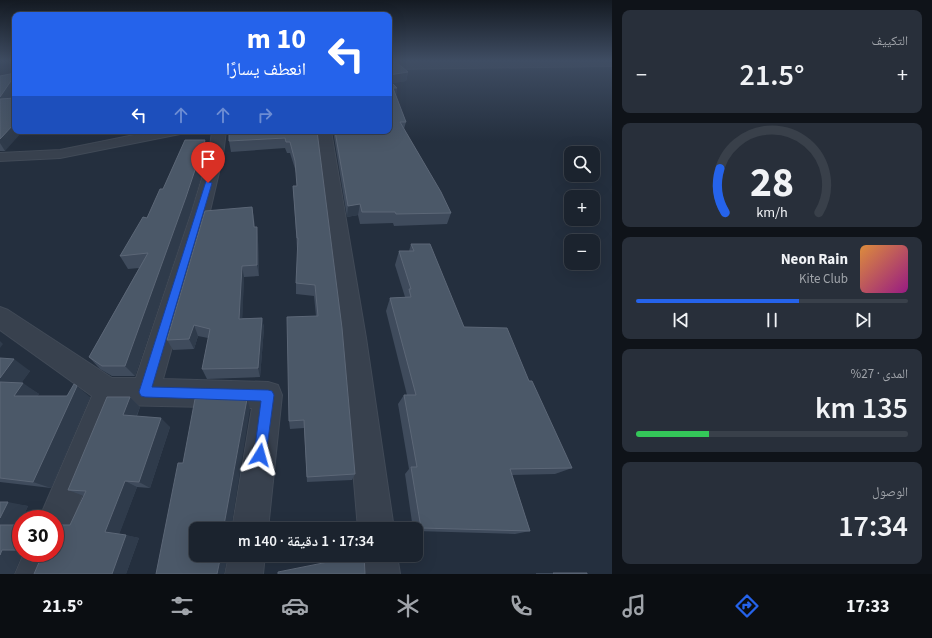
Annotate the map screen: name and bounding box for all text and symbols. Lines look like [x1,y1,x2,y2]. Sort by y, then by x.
text: 10 m [247,19,306,59]
icon: left [320,28,372,80]
text: التكييف [872,32,908,50]
text: 21.5° [740,54,804,97]
text: انعطف يسارًا [226,57,306,82]
text: − [636,59,647,91]
text: + [897,59,908,91]
icon: left [128,104,150,126]
icon: ahead [170,104,192,126]
icon: ahead [212,104,234,126]
icon: right [254,104,276,126]
pin [191,142,225,183]
map controls [564,146,600,270]
button: search [564,146,600,182]
icon: arrive [197,148,219,170]
text: 28 [750,152,794,212]
button: + [564,190,600,226]
text: km/h [756,201,788,222]
button: − [564,234,600,270]
text: Neon Rain [781,249,848,270]
text: Kite Club [799,270,848,288]
icon: previous [670,309,692,331]
icon: pause [761,309,783,331]
icon: next [852,309,874,331]
text: المدى · 27% [850,365,908,383]
text: 135 km [815,387,908,430]
position arrow [239,434,281,476]
text: الوصول [872,483,908,501]
text: 17:34 [838,505,908,548]
speed limit sign: 30 [12,510,64,562]
text: 17:34 · 1 دقيقة · 140 m [238,531,374,552]
icon: filters [168,592,196,620]
icon: car [281,592,309,620]
icon: climate [394,592,422,620]
icon: phone [507,592,535,620]
icon: music [620,592,648,620]
icon: directions [733,592,761,620]
text: 21.5° [43,594,83,619]
text: 17:33 [846,594,890,619]

